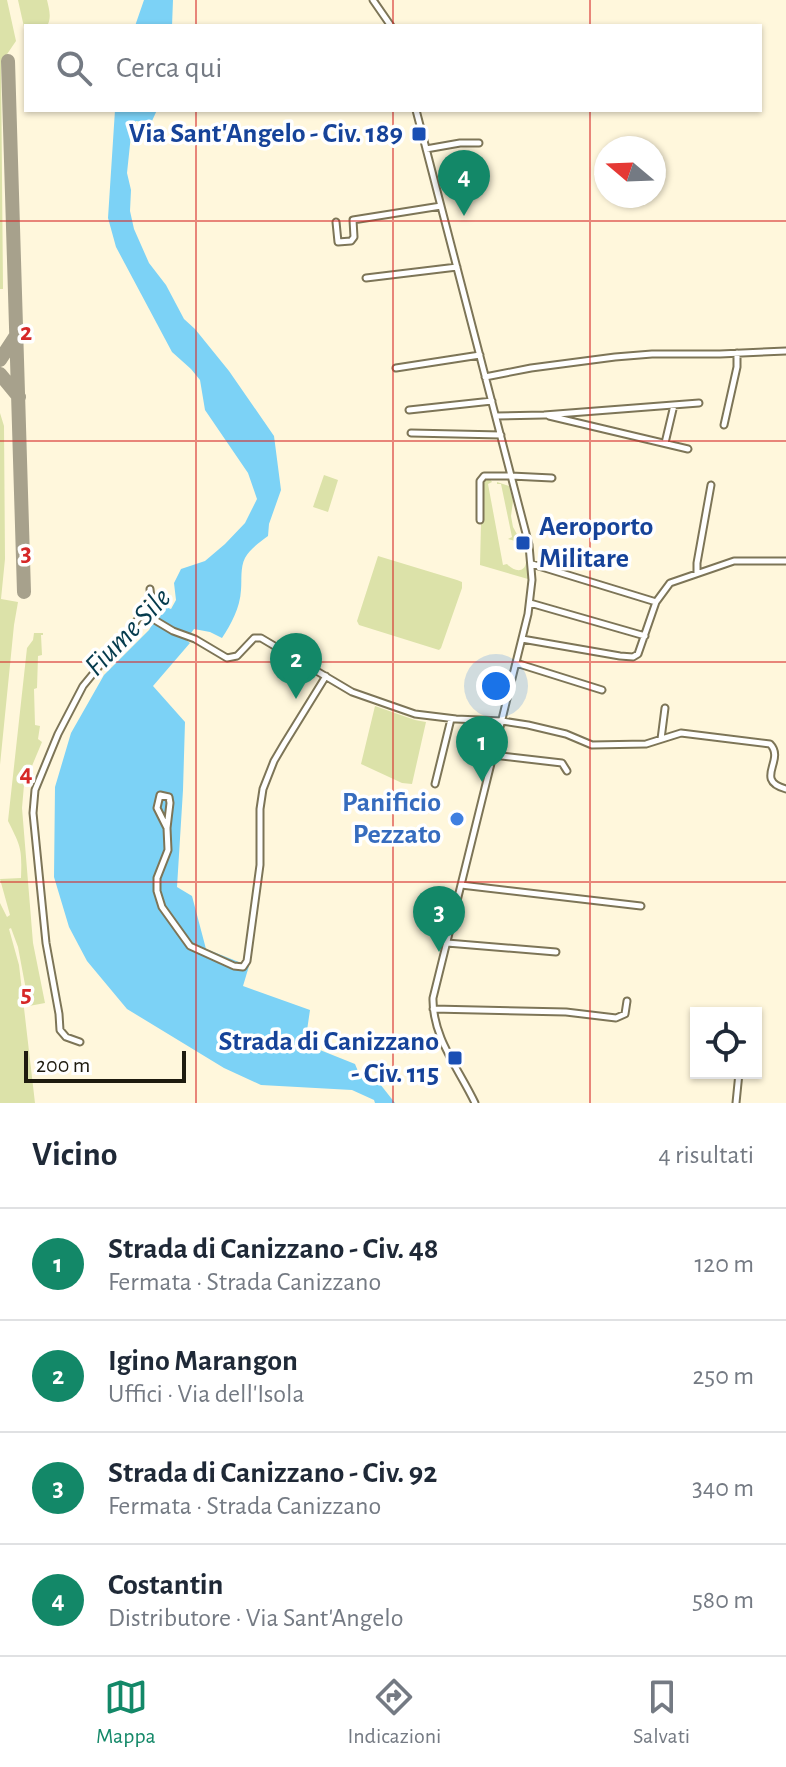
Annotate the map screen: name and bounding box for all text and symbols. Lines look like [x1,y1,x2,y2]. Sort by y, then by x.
search box [24,24,762,112]
icon: search [52,46,96,90]
text: Cerca qui [116,53,222,83]
place label: Via Sant'Angelo - Civ. 189 [129,120,403,148]
marker: Via Sant'Angelo - Civ. 189 [410,125,428,143]
north arrow [594,136,666,208]
pin: 4 [438,150,490,216]
text: 2 [20,319,32,345]
place label: Aeroporto Militare [539,513,653,573]
marker: Aeroporto Militare [514,534,532,552]
text: 3 [20,540,32,566]
water label: Fiume Sile [79,582,177,682]
pin: 2 [270,633,322,699]
your location [476,666,516,706]
pin: 1 [456,716,508,782]
text: 4 [19,760,33,786]
place label: Panificio Pezzato [342,789,441,849]
marker: Panificio Pezzato [448,810,466,828]
pin: 3 [413,886,465,952]
text: 5 [20,981,32,1007]
map controls [690,1007,762,1079]
button: locate [690,1007,762,1079]
place label: Strada di Canizzano - Civ. 115 [218,1028,439,1088]
scale bar [24,1047,186,1083]
marker: Strada di Canizzano - Civ. 115 [446,1049,464,1067]
text: 200 m [36,1054,90,1076]
text: Vicino [32,1138,118,1172]
text: 4 risultati [658,1142,754,1168]
text: Strada di Canizzano - Civ. 48 [108,1234,439,1264]
text: 1 [53,1251,63,1277]
text: 120 m [694,1251,754,1277]
text: Fermata · Strada Canizzano [108,1269,381,1295]
text: Igino Marangon [108,1346,298,1376]
text: 2 [52,1363,64,1389]
text: 250 m [692,1363,754,1389]
text: Uffici · Via dell'Isola [108,1381,305,1407]
text: Strada di Canizzano - Civ. 92 [108,1458,437,1488]
text: 3 [52,1475,64,1501]
text: 340 m [692,1475,754,1501]
text: Fermata · Strada Canizzano [108,1493,381,1519]
text: Costantin [108,1570,223,1600]
text: 4 [51,1587,65,1613]
text: 580 m [692,1587,754,1613]
text: Distributore · Via Sant'Angelo [108,1605,403,1631]
tab: Mappa [96,1675,156,1749]
tab: Indicazioni [348,1675,441,1749]
tab: Salvati [633,1675,690,1749]

